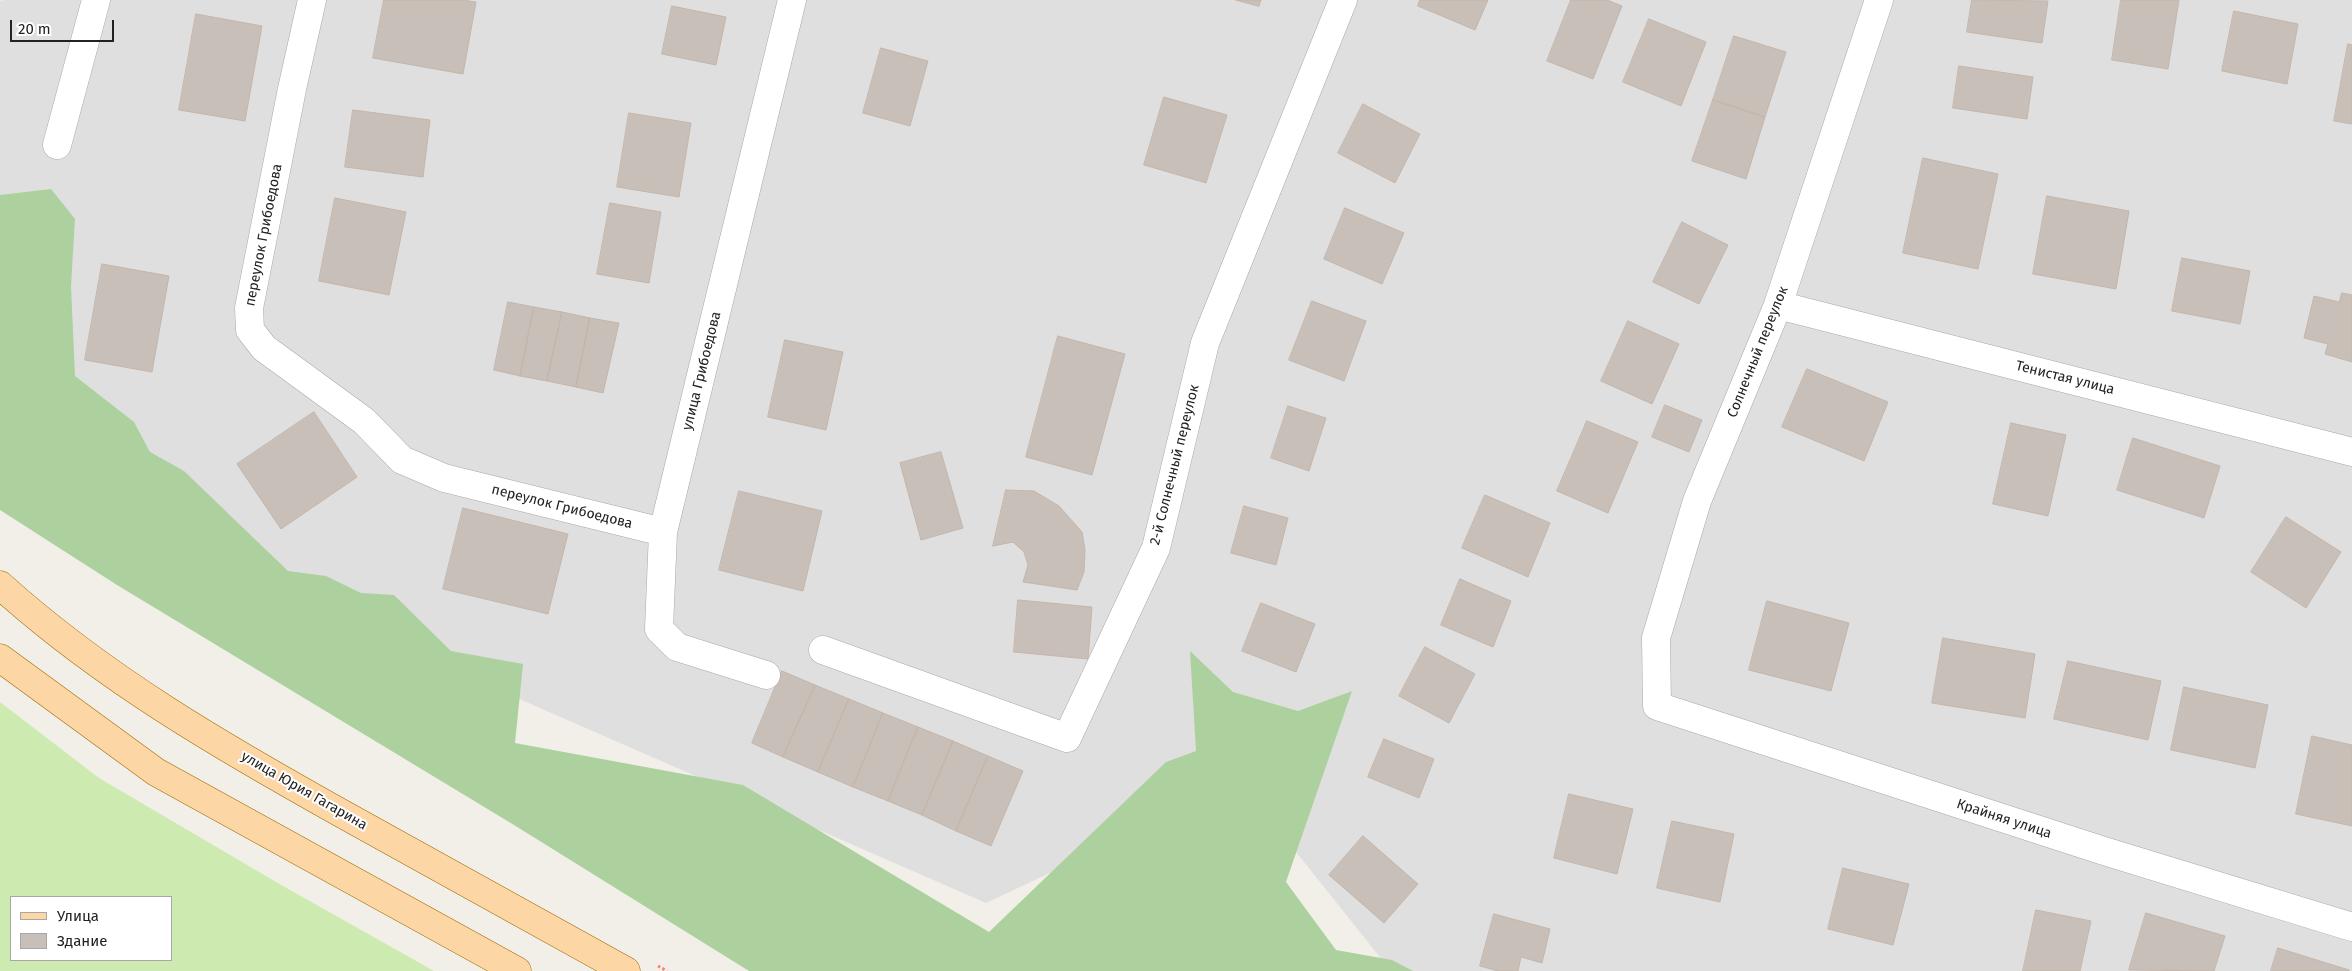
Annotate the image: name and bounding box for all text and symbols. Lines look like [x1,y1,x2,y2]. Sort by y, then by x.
scale bar [12,10,116,42]
text: 20 m [18,20,51,38]
street label: переулок Грибоедова [242,162,286,308]
street label: Солнечный переулок [1724,284,1792,420]
street label: улица Грибоедова [679,310,725,432]
street label: Тенистая улица [2014,358,2116,398]
street label: 2-й Солнечный переулок [1147,383,1203,547]
street label: переулок Грибоедова [490,481,634,533]
street label: улица Юрия Гагарина [238,748,370,834]
street label: Крайняя улица [1954,796,2054,842]
legend [10,896,172,961]
text: Улица [57,907,99,925]
text: Здание [57,932,107,950]

